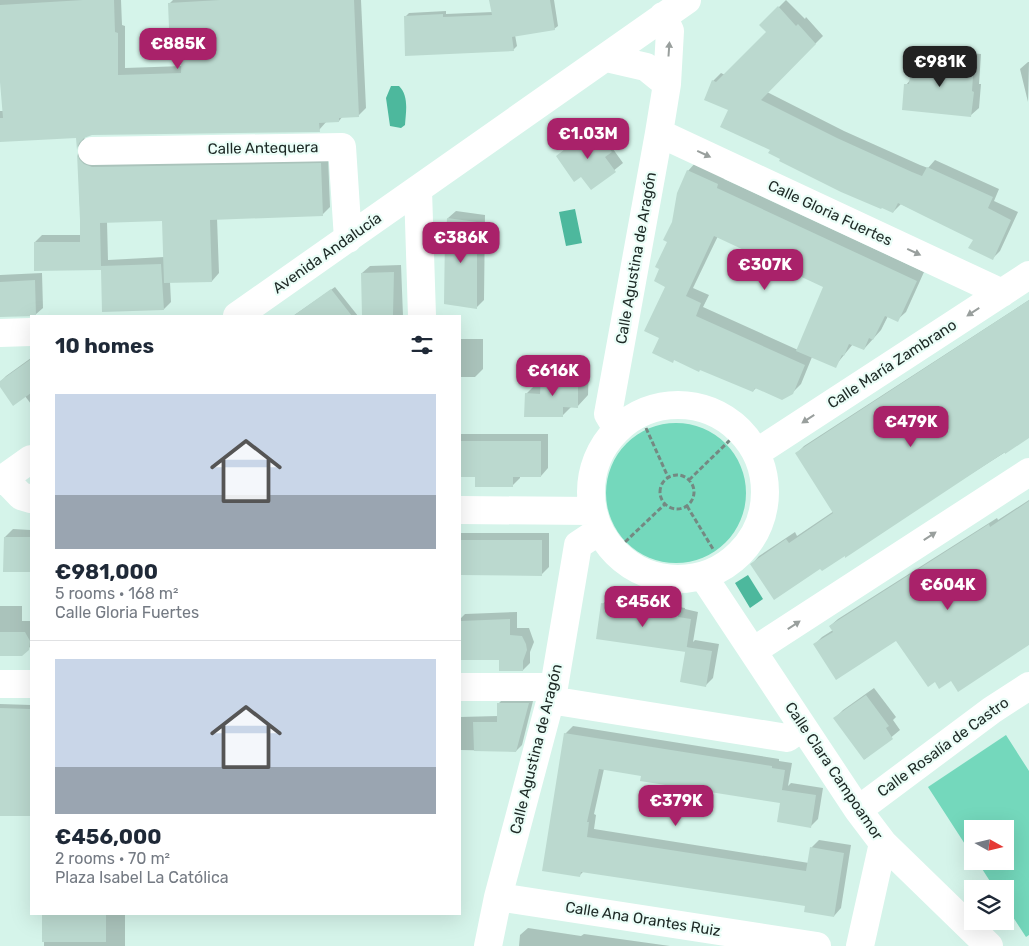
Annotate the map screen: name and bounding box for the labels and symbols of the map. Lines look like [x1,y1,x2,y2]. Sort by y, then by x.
pin: €885K [143,28,213,70]
one-way arrow [666,41,674,57]
pin: €981K [905,46,975,88]
pin: €1.03M [547,118,629,160]
street label: Calle Antequera [207,138,319,158]
one-way arrow [696,150,711,158]
street label: Calle Agustina de Aragón [612,170,660,346]
street label: Calle Gloria Fuertes [765,176,895,250]
street label: Avenida Andalucía [269,209,385,297]
pin: €386K [426,222,496,264]
pin: €307K [730,248,800,291]
one-way arrow [907,249,921,257]
one-way arrow [967,307,980,316]
street label: Calle María Zambrano [824,316,960,412]
pin: €616K [518,354,588,397]
pin: €479K [876,406,946,448]
one-way arrow [801,414,815,424]
one-way arrow [924,532,937,541]
pin: €604K [913,568,983,611]
pin: €456K [608,586,678,628]
one-way arrow [787,620,801,629]
street label: Calle Agustina de Aragón [506,662,566,836]
street label: Calle Rosalía de Castro [874,693,1012,801]
street label: Calle Clara Campoamor [781,699,887,843]
pin: €379K [641,784,711,827]
north arrow [964,820,1014,870]
street label: Calle Ana Orantes Ruiz [564,898,722,940]

